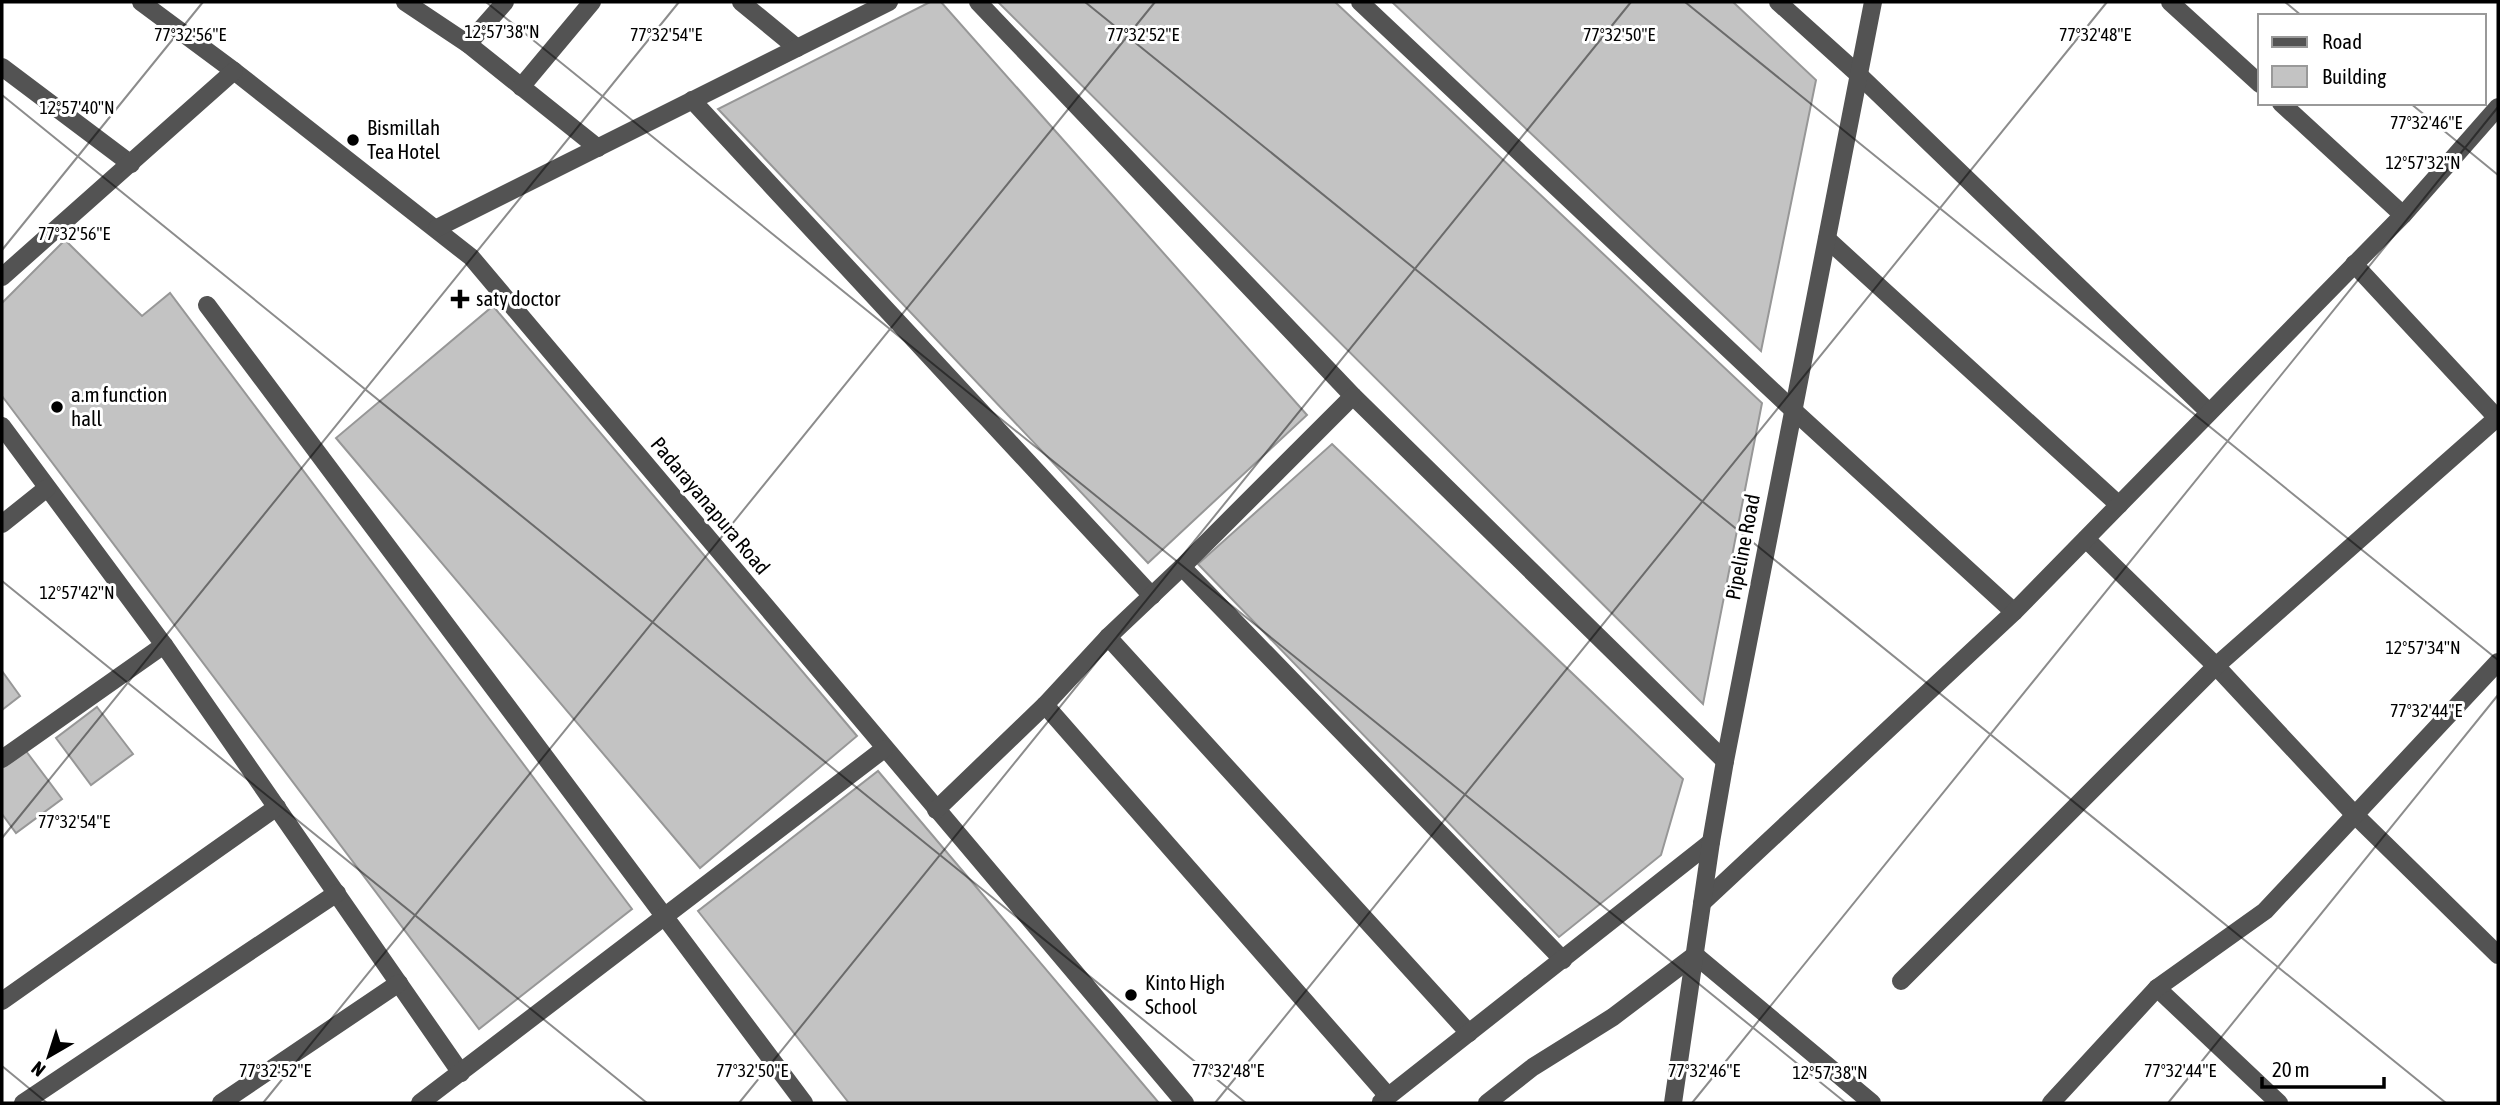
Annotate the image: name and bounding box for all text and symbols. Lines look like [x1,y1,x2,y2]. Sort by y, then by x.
legend [2258,14,2486,105]
text: 12°57'38"N [464,21,540,42]
text: 77°32'56"E [154,24,226,45]
text: 77°32'54"E [630,24,702,45]
text: 77°32'52"E [1107,24,1179,45]
text: 77°32'50"E [1583,24,1655,45]
text: 77°32'48"E [2059,24,2131,45]
text: Road [2322,29,2362,53]
text: Building [2322,64,2386,88]
text: 12°57'40"N [39,97,115,118]
text: 77°32'46"E [2390,112,2462,133]
place label: Bismillah Tea Hotel [367,115,441,163]
marker: Bismillah Tea Hotel [345,132,361,148]
text: 12°57'32"N [2385,152,2461,173]
text: 77°32'56"E [38,223,110,244]
place label: saty doctor [476,286,561,310]
marker: saty doctor [450,289,470,309]
place label: a.m function hall [71,382,167,430]
marker: a.m function hall [49,399,65,415]
street label: Padarayanapura Road [646,432,775,579]
street label: Pipeline Road [1720,492,1764,602]
text: 12°57'42"N [39,582,115,603]
text: 12°57'34"N [2385,637,2461,658]
text: 77°32'44"E [2390,700,2462,721]
text: 77°32'54"E [38,811,110,832]
place label: Kinto High School [1145,970,1225,1018]
marker: Kinto High School [1123,987,1139,1003]
north arrow [14,1021,84,1091]
scale bar [2262,1046,2384,1090]
text: N [27,1057,50,1081]
text: 20 m [2272,1057,2310,1081]
text: 77°32'52"E [239,1060,311,1081]
text: 77°32'50"E [716,1060,788,1081]
text: 77°32'48"E [1192,1060,1264,1081]
text: 77°32'46"E [1668,1060,1740,1081]
text: 77°32'44"E [2144,1060,2216,1081]
text: 12°57'38"N [1792,1062,1868,1083]

